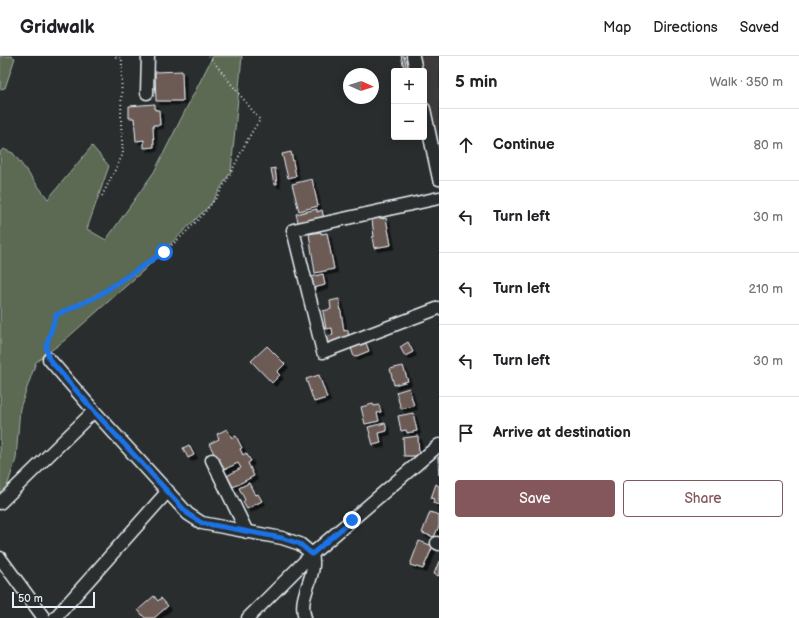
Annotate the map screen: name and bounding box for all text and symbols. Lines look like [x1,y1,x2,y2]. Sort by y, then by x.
text: Gridwalk [20,16,95,39]
text: Map [603,19,631,36]
text: Directions [653,19,718,36]
text: Saved [740,19,779,36]
north arrow [343,68,379,104]
map controls [391,68,427,140]
button: + [391,68,427,104]
text: 5 min [455,72,498,92]
text: Walk · 350 m [709,74,783,90]
button: − [391,104,427,140]
icon: ahead [455,134,477,156]
text: Continue [493,135,555,154]
text: 80 m [754,137,783,153]
icon: left [455,206,477,228]
text: Turn left [493,207,550,226]
text: 30 m [753,209,783,225]
route start [155,243,173,261]
icon: left [455,278,477,300]
text: Turn left [493,279,550,298]
text: 210 m [749,281,783,297]
icon: left [455,350,477,372]
text: Turn left [493,351,550,370]
text: 30 m [753,353,783,369]
icon: arrive [455,422,477,444]
text: Arrive at destination [493,423,631,442]
button: Save [455,480,615,517]
button: Share [623,480,783,517]
route end [343,511,361,529]
scale bar [12,590,95,609]
text: 50 m [18,592,43,605]

